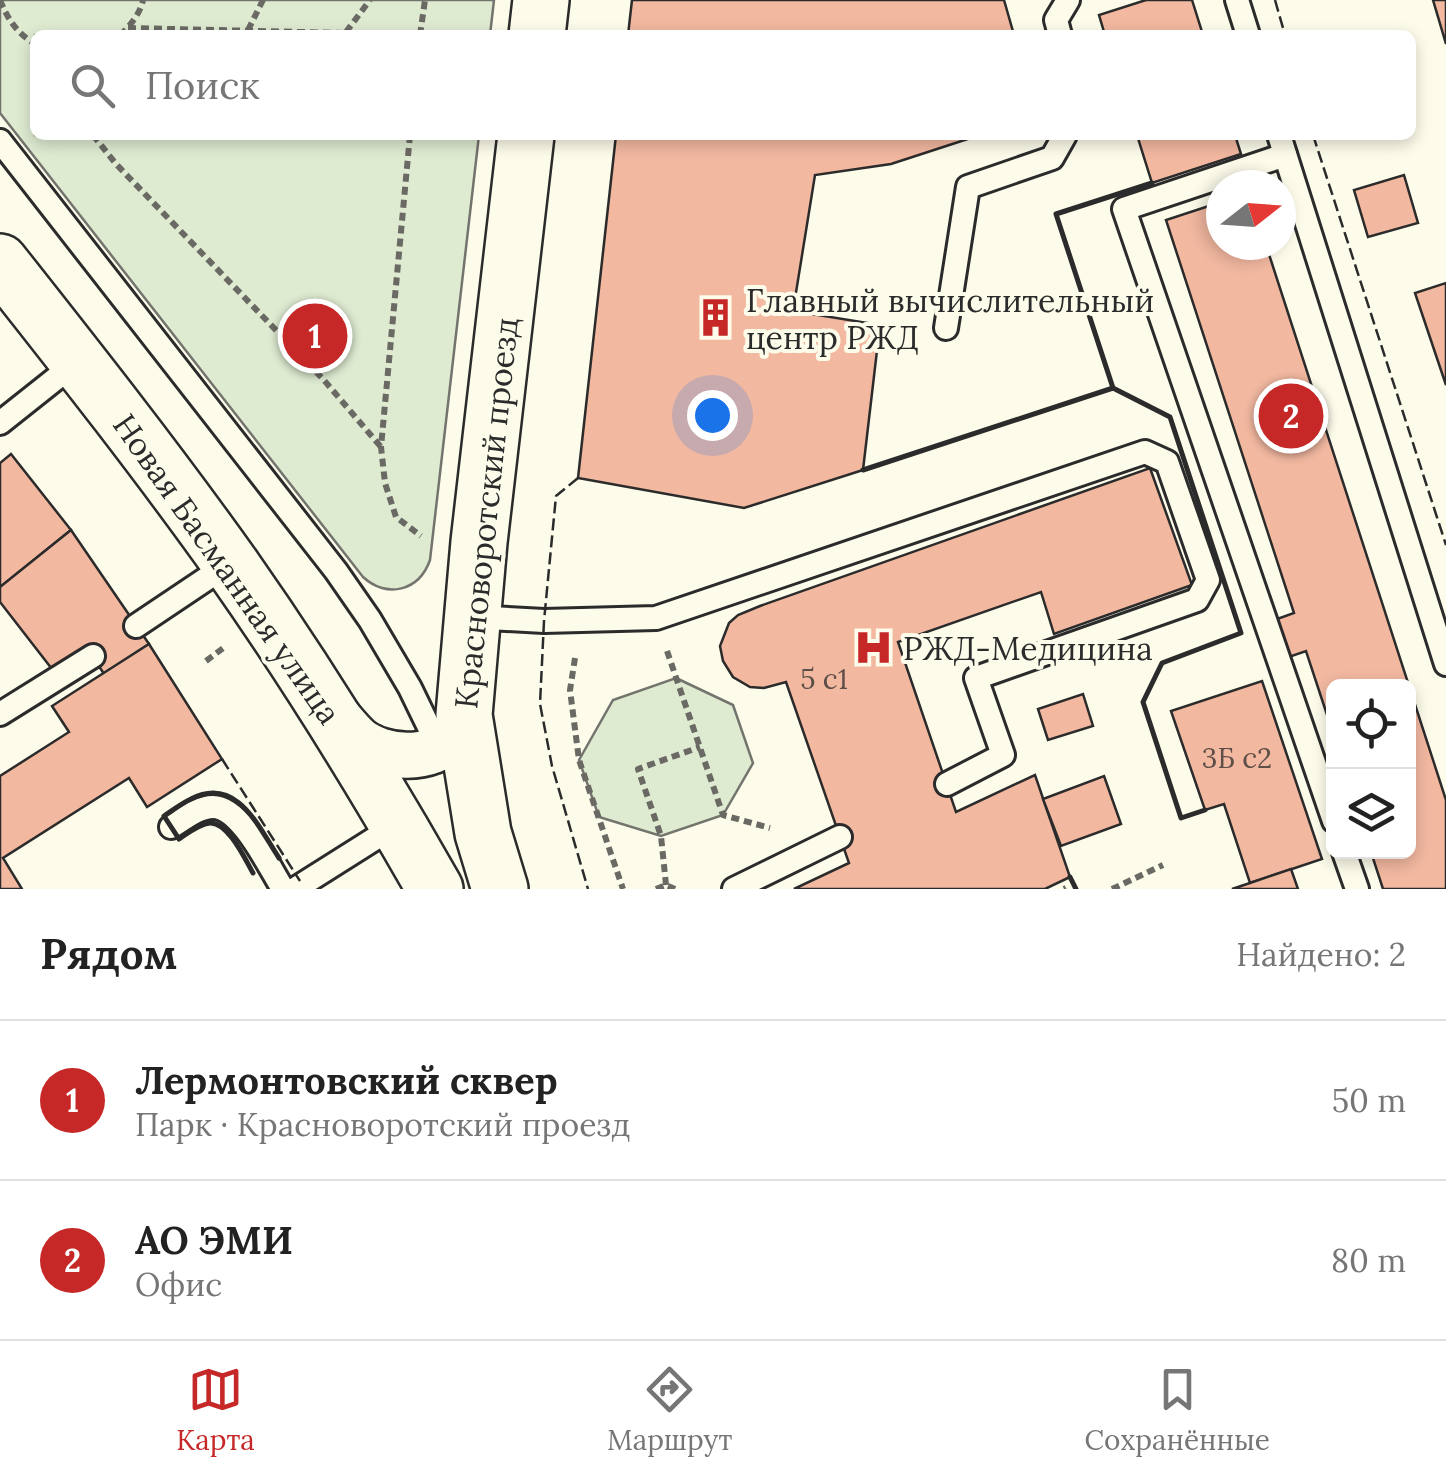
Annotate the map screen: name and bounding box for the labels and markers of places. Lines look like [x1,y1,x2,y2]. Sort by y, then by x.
place label: Главный вычислительный центр РЖД [746,280,1154,358]
building icon: Главный вычислительный центр РЖД [695,297,737,339]
pin: 1 [282,298,348,374]
pin: 2 [1258,378,1324,454]
hospital icon: РЖД-Медицина [852,627,894,669]
place label: РЖД-Медицина [903,628,1153,669]

